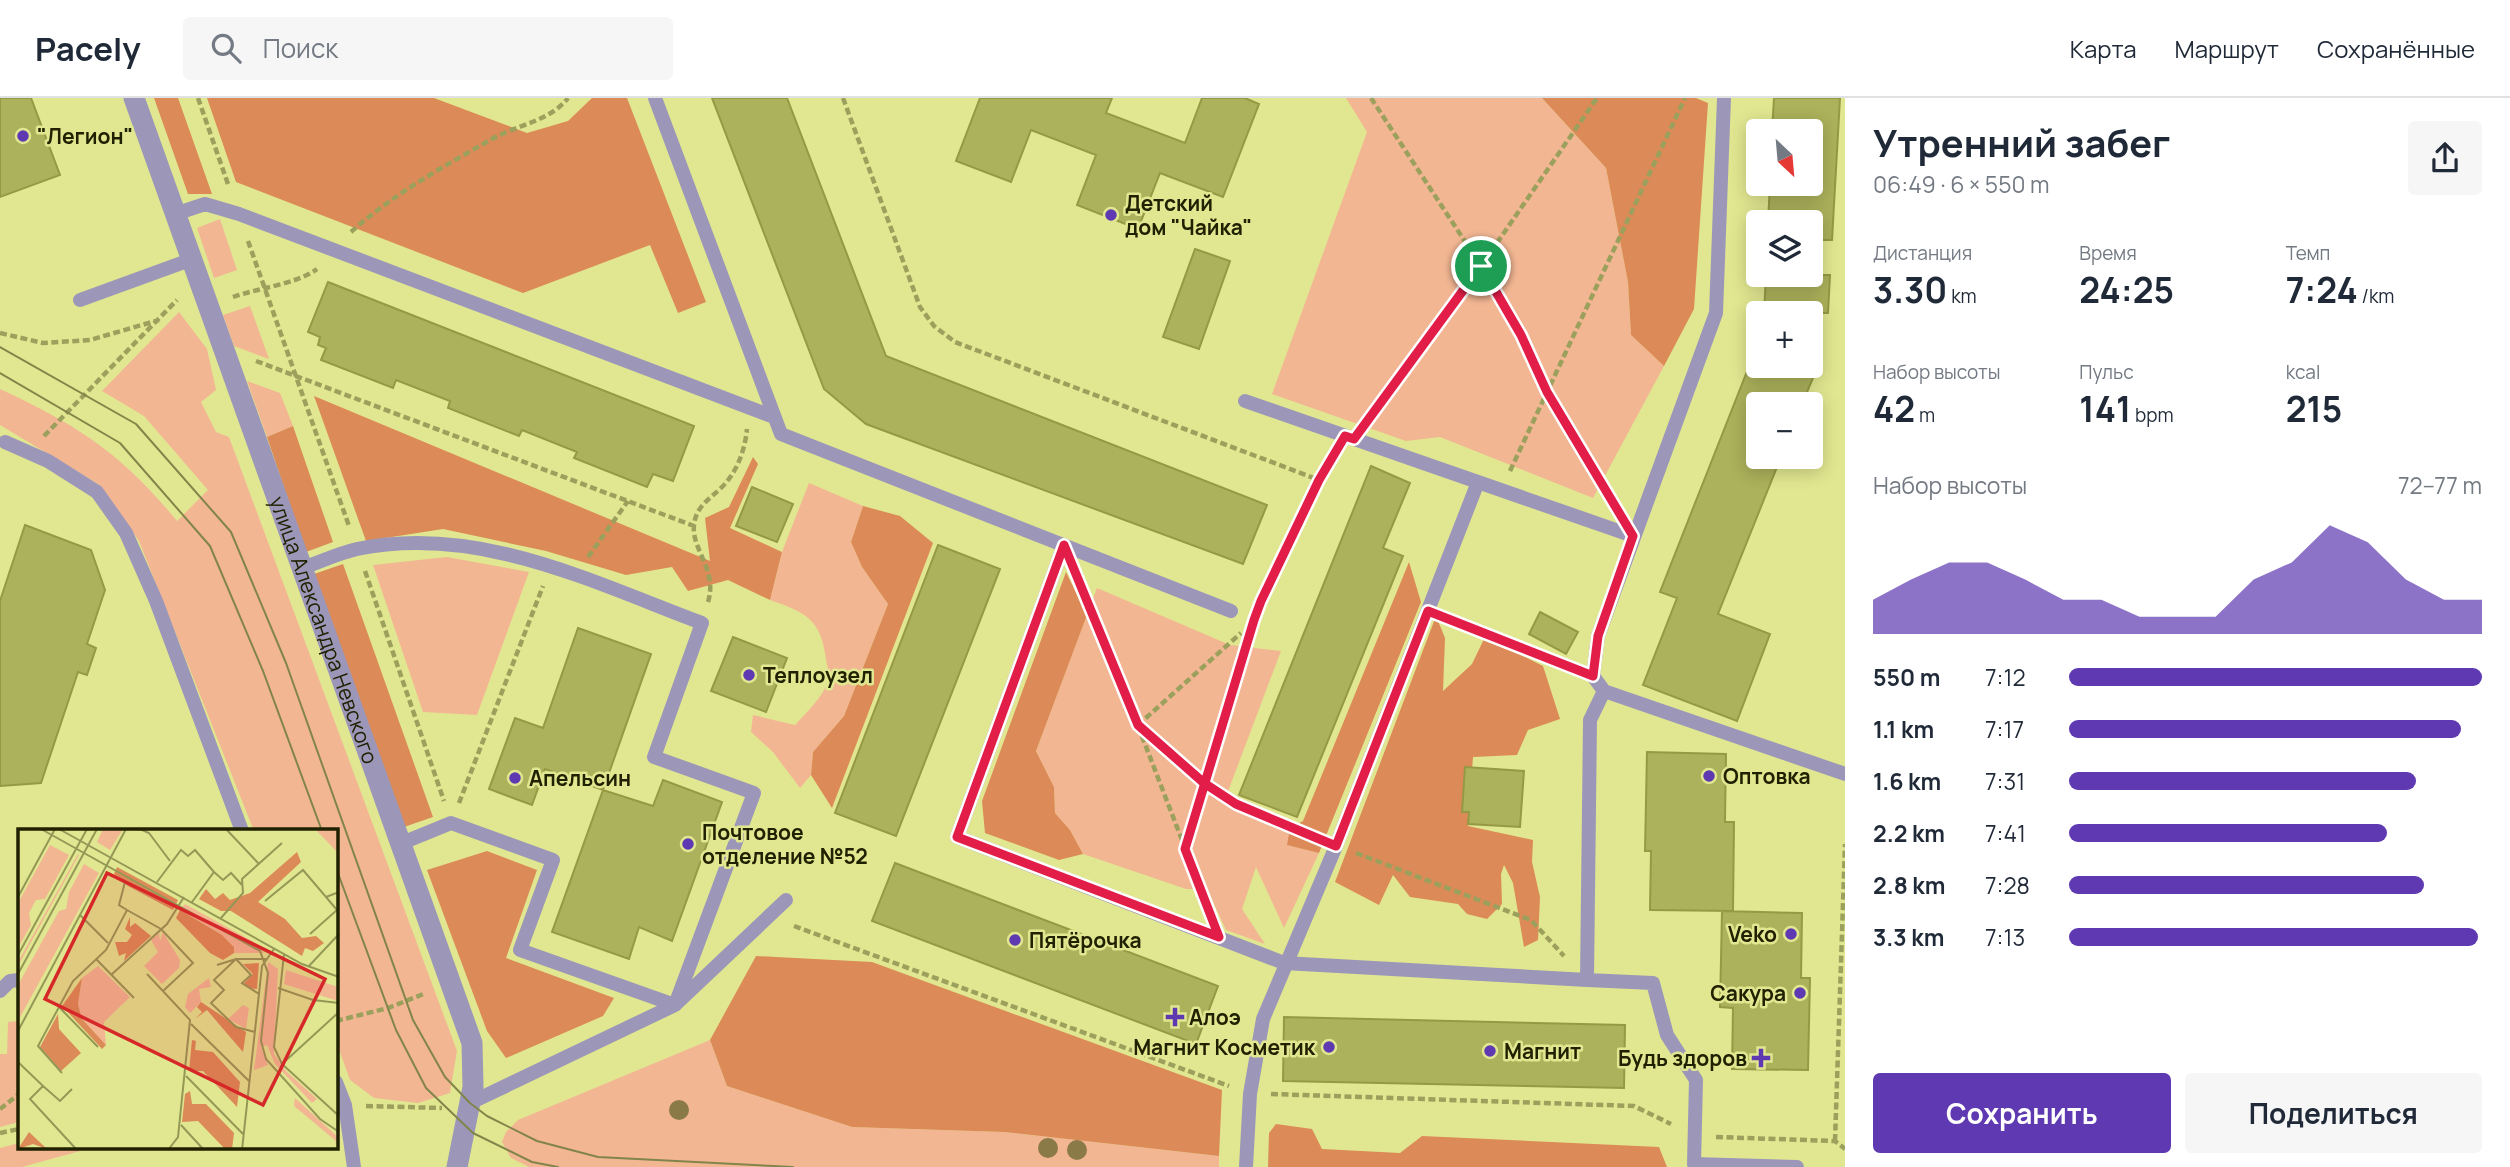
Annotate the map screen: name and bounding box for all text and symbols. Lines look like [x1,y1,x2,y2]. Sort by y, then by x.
search box [183,17,673,80]
text: Pacely [35,26,141,71]
icon: search [207,29,245,67]
text: Поиск [263,30,338,66]
text: Карта [2070,32,2137,65]
text: Маршрут [2175,32,2279,65]
text: Сохранённые [2317,32,2475,65]
text: Утренний забег [1873,116,2170,168]
north arrow [1746,119,1824,196]
map controls [1746,119,1823,469]
button: share [2408,121,2482,195]
place label: "Легион" [37,122,133,150]
marker: "Легион" [15,128,31,144]
text: 06:49 · 6 × 550 m [1873,168,2050,200]
place label: Детский дом "Чайка" [1125,189,1252,241]
marker: Детский дом "Чайка" [1103,207,1119,223]
button: layers [1746,210,1823,287]
pin [1451,236,1511,296]
text: Дистанция [1873,240,1972,266]
text: Время [2079,240,2137,266]
text: Темп [2286,240,2330,266]
icon: arrive [1462,247,1500,285]
text: 3.30 [1873,266,1947,314]
text: 24:25 [2079,266,2174,314]
text: 7:24 [2286,266,2358,314]
text: km [1947,283,1977,309]
text: /km [2358,283,2394,309]
button: + [1746,301,1823,378]
text: Набор высоты [1873,359,2000,385]
text: Пульс [2079,359,2134,385]
text: kcal [2286,359,2320,385]
text: 42 [1873,385,1915,433]
text: 141 [2079,385,2131,433]
text: 215 [2286,385,2342,433]
button: − [1746,392,1823,469]
text: m [1915,402,1935,428]
text: bpm [2131,402,2174,428]
text: Набор высоты [1873,469,2027,501]
text: 72–77 m [2398,469,2482,501]
street label: улица Александра Невского [264,492,385,768]
place label: Теплоузел [763,661,873,689]
text: 550 m [1873,661,1940,693]
text: 7:12 [1985,661,2026,693]
marker: Теплоузел [741,667,757,683]
text: 1.1 km [1873,713,1934,745]
text: 7:17 [1985,713,2024,745]
place label: Оптовка [1723,762,1811,790]
place label: Апельсин [529,764,631,792]
text: 1.6 km [1873,765,1941,797]
text: 7:31 [1985,765,2025,797]
marker: Оптовка [1701,768,1717,784]
marker: Апельсин [507,770,523,786]
text: 2.2 km [1873,817,1945,849]
text: 7:41 [1985,817,2026,849]
place label: Почтовое отделение №52 [702,818,868,870]
inset map [18,829,338,1150]
marker: Почтовое отделение №52 [680,836,696,852]
text: 2.8 km [1873,869,1945,901]
text: 7:28 [1985,869,2030,901]
place label: Veko [1728,920,1777,948]
text: 3.3 km [1873,921,1944,953]
text: 7:13 [1985,921,2025,953]
place label: Пятёрочка [1029,926,1142,954]
marker: Veko [1783,926,1799,942]
marker: Пятёрочка [1007,932,1023,948]
place label: Сакура [1710,979,1786,1007]
marker: Сакура [1792,985,1808,1001]
place label: Алоэ [1189,1003,1241,1031]
marker: Алоэ [1167,1009,1183,1025]
place label: Магнит Косметик [1133,1033,1316,1061]
place label: Магнит [1504,1037,1581,1065]
marker: Магнит Косметик [1321,1039,1337,1055]
marker: Магнит [1482,1043,1498,1059]
place label: Будь здоров [1618,1044,1747,1072]
marker: Будь здоров [1753,1050,1769,1066]
button: Сохранить [1873,1073,2171,1153]
button: Поделиться [2185,1073,2482,1153]

